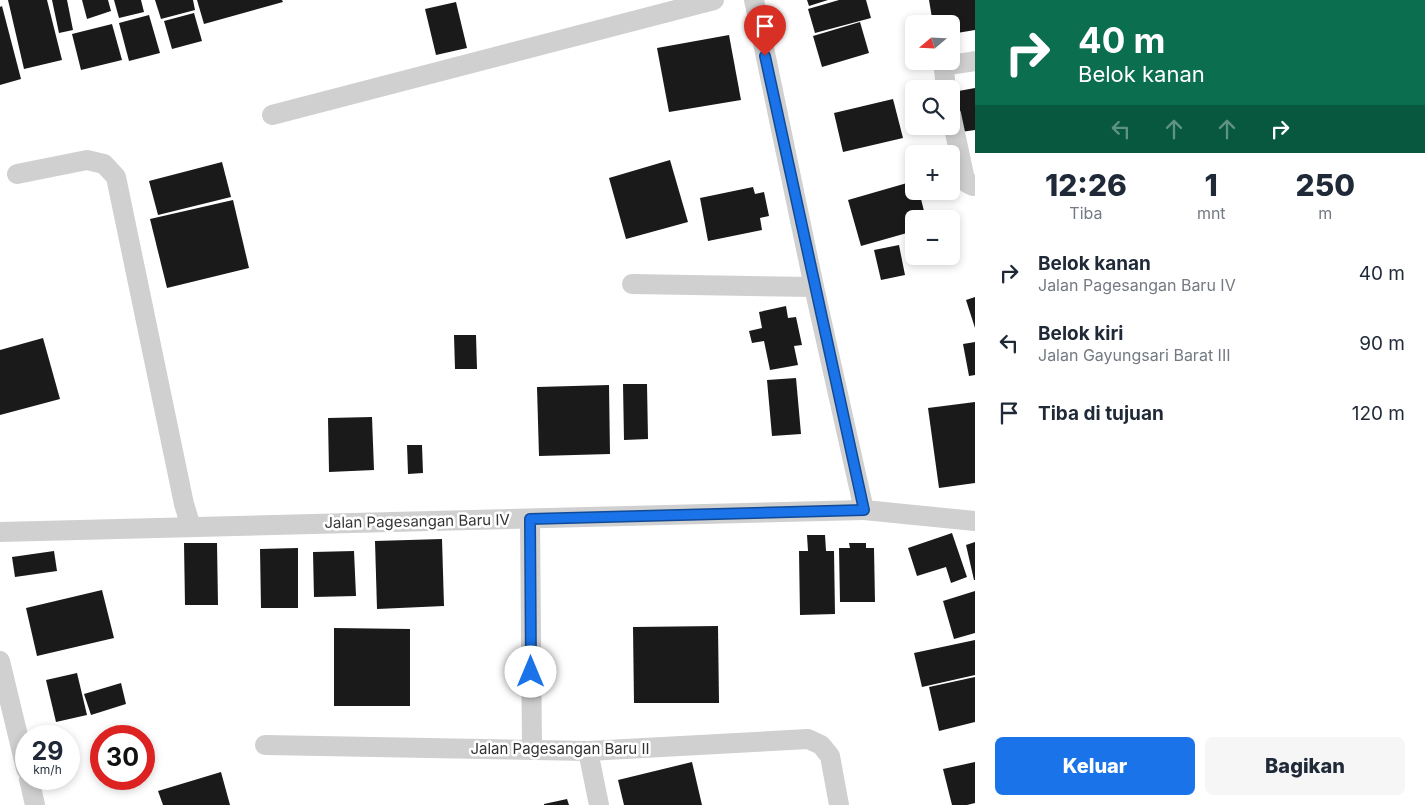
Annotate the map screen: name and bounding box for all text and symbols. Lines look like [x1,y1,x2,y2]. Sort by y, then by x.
pin [744,5,786,56]
icon: arrive [751,12,779,40]
north arrow [905,15,960,70]
map controls [905,15,960,265]
text: 40 m [1078,19,1166,61]
icon: right [995,20,1060,85]
text: Belok kanan [1078,61,1205,87]
button: search [905,80,960,135]
icon: left [1107,115,1135,143]
icon: ahead [1160,115,1188,143]
icon: ahead [1213,115,1241,143]
icon: right [1266,115,1294,143]
button: + [905,145,960,200]
text: 12:26 [1045,167,1127,203]
text: 1 [1205,167,1218,203]
text: 250 [1296,167,1355,203]
text: Tiba [1069,203,1103,223]
text: mnt [1197,203,1226,223]
text: m [1318,203,1332,223]
button: − [905,210,960,265]
text: Belok kanan [1038,252,1151,275]
icon: right [995,259,1023,287]
text: 40 m [1359,262,1405,285]
text: Jalan Pagesangan Baru IV [1038,275,1236,295]
text: Belok kiri [1038,322,1123,345]
icon: left [995,329,1023,357]
text: 90 m [1359,332,1405,355]
text: Jalan Gayungsari Barat III [1038,345,1231,365]
icon: arrive [995,399,1023,427]
text: Tiba di tujuan [1038,402,1164,425]
text: 120 m [1352,402,1405,425]
street label: Jalan Pagesangan Baru IV [324,510,510,532]
position arrow [504,645,556,697]
speed limit sign: 30 [90,725,155,790]
text: 29 [32,736,63,766]
button: Keluar [995,737,1195,795]
button: Bagikan [1205,737,1405,795]
street label: Jalan Pagesangan Baru II [470,739,650,758]
text: km/h [33,762,62,777]

